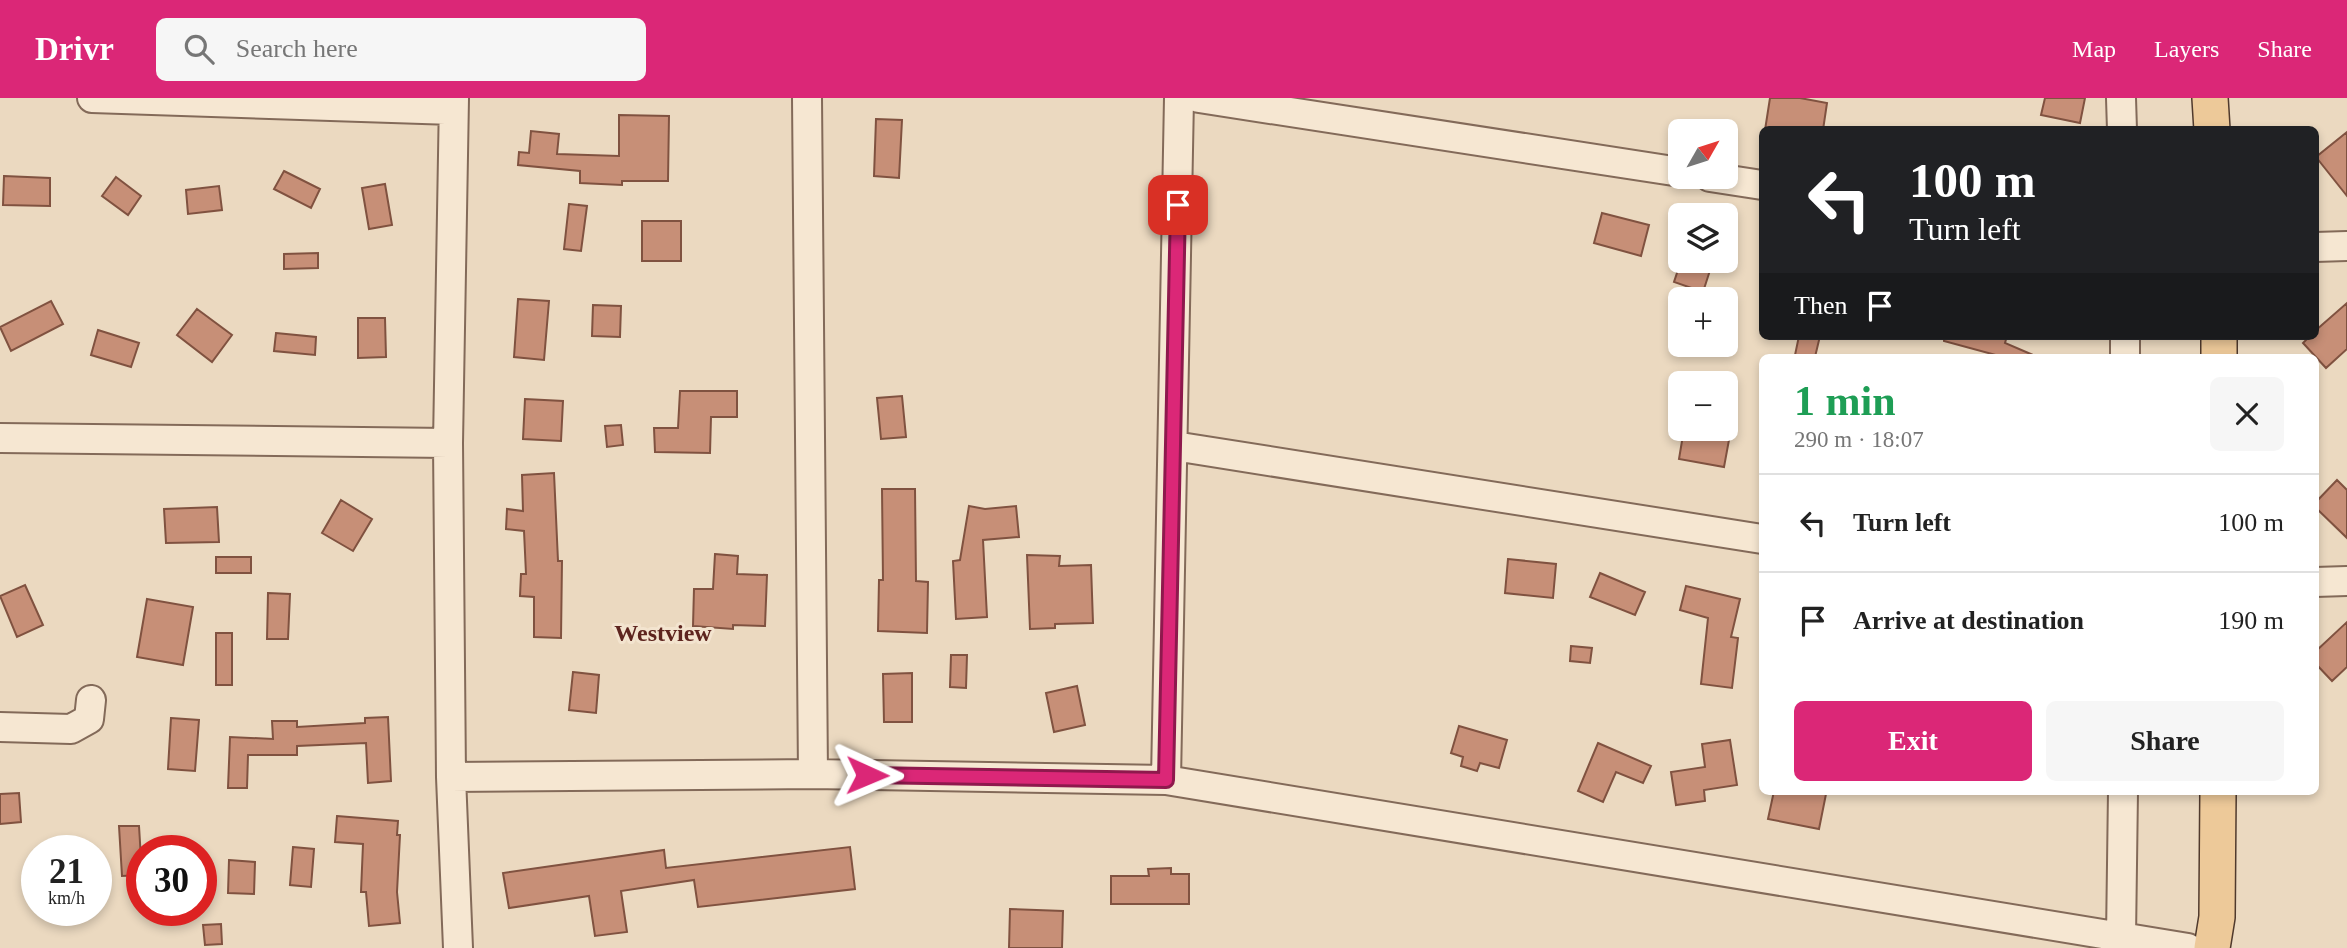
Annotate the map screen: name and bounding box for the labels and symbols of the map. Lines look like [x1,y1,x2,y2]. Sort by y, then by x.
north arrow [1668,119,1738,189]
pin [1148,175,1208,235]
district label: Westview [614,620,712,646]
position arrow [830,738,904,812]
speed limit sign: 30 [126,835,217,926]

